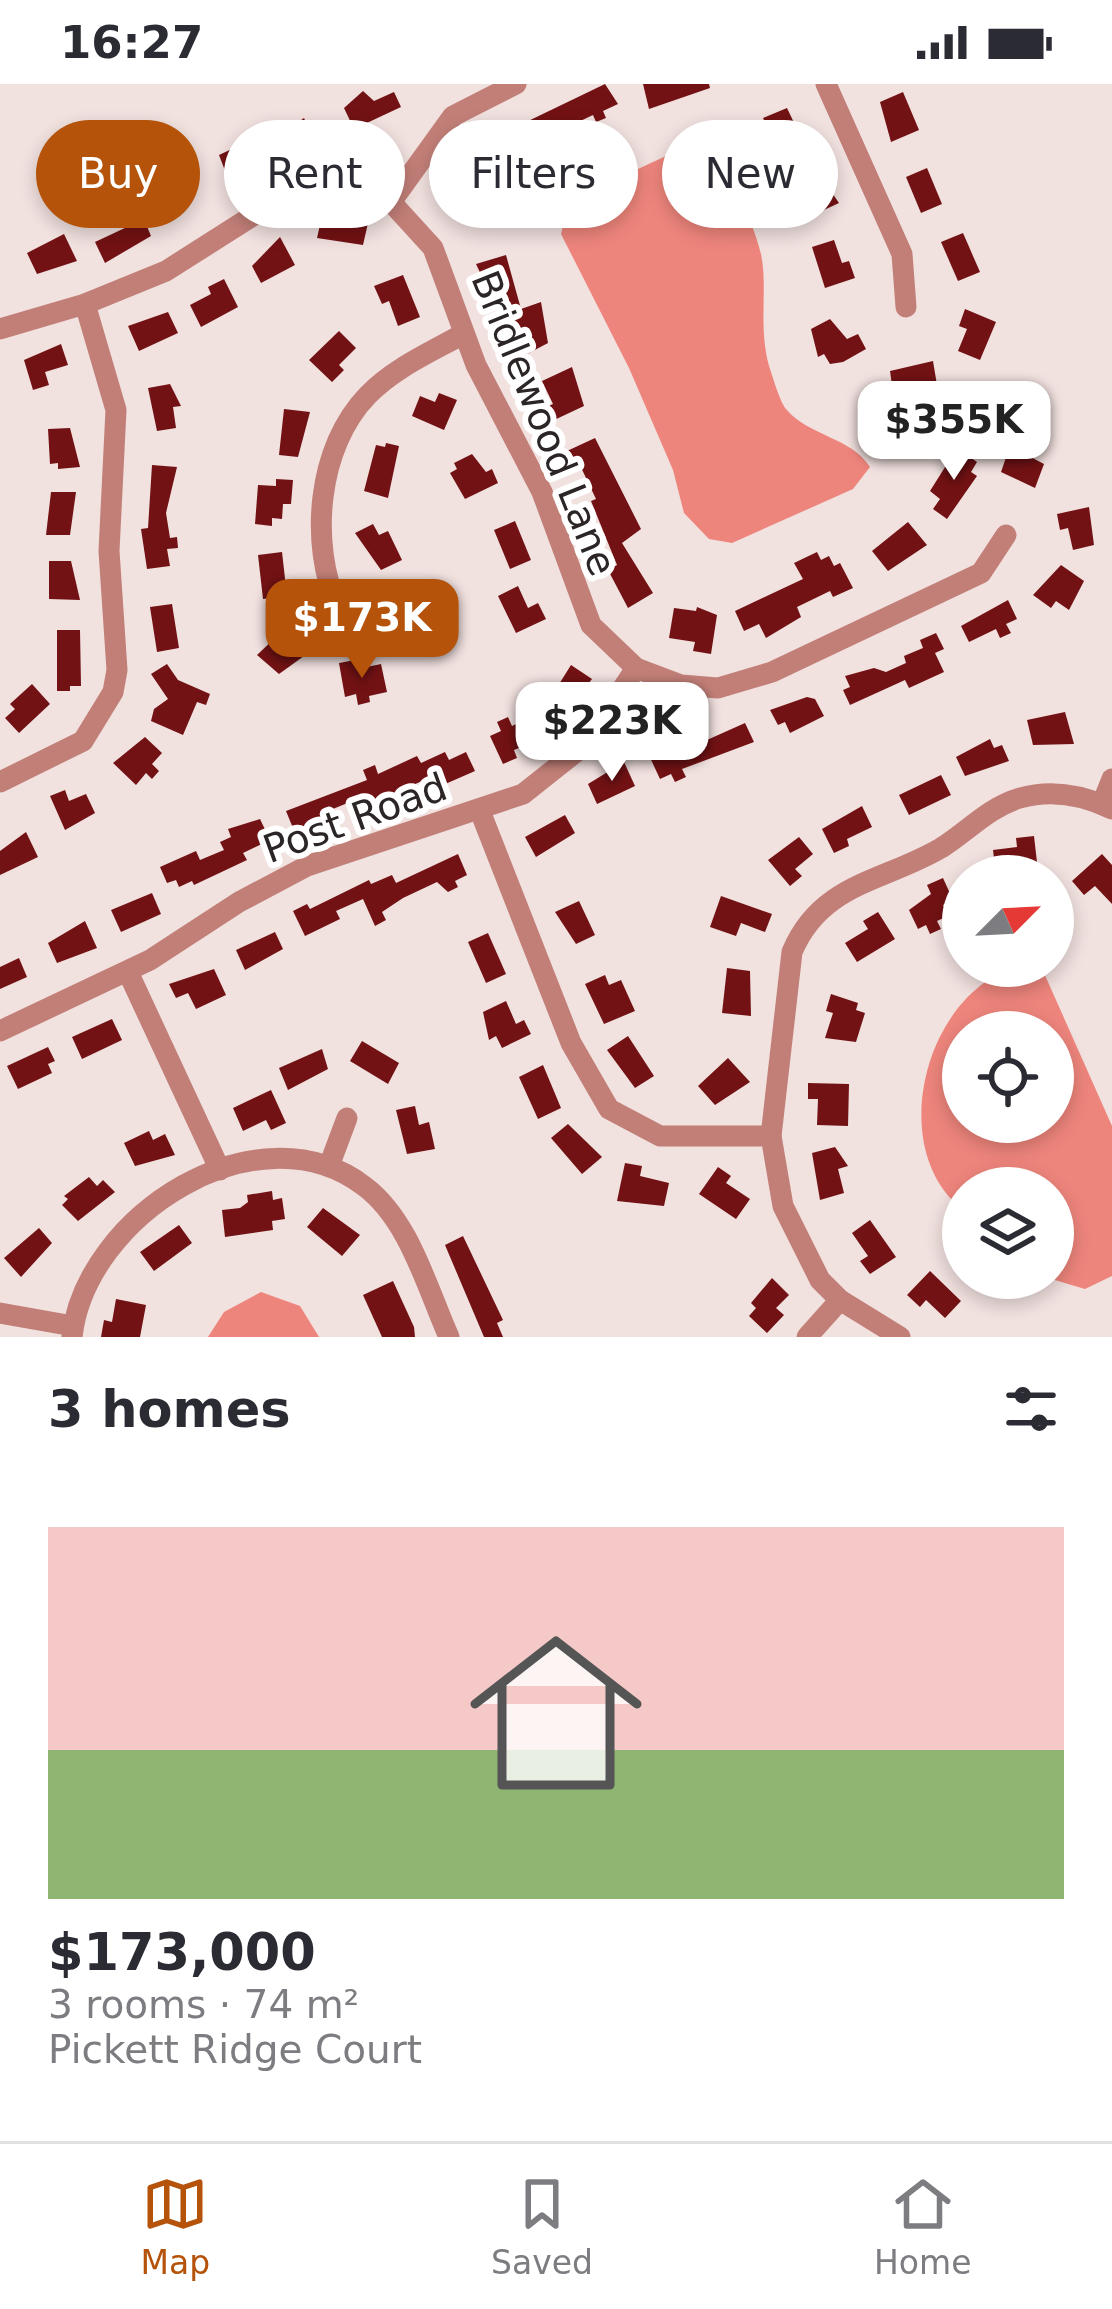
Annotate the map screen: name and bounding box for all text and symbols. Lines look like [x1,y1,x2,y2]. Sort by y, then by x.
text: 16:27 [60,16,203,69]
chip: Buy [36,120,200,228]
chip: Rent [224,120,405,228]
chip: Filters [429,120,638,228]
chip: New [662,120,838,228]
street label: Bridlewood Lane [462,264,626,582]
pin: $355K [870,381,1038,483]
text: $355K [885,397,1023,442]
pin: $173K [278,579,446,681]
text: $173K [293,595,431,640]
pin: $223K [528,682,696,784]
text: $223K [543,698,681,743]
street label: Post Road [257,764,453,872]
north arrow [942,855,1074,987]
map controls [942,855,1074,1299]
button: locate [942,1011,1074,1143]
button: layers [942,1167,1074,1299]
icon: filters [998,1376,1064,1442]
text: 3 homes [48,1380,291,1439]
icon: home [448,1605,664,1821]
text: $173,000 [48,1923,316,1982]
text: 3 rooms · 74 m² [48,1982,359,2027]
text: Pickett Ridge Court [48,2027,422,2072]
tab: Map [140,2171,210,2282]
tab: Saved [491,2171,593,2282]
tab: Home [874,2171,971,2282]

